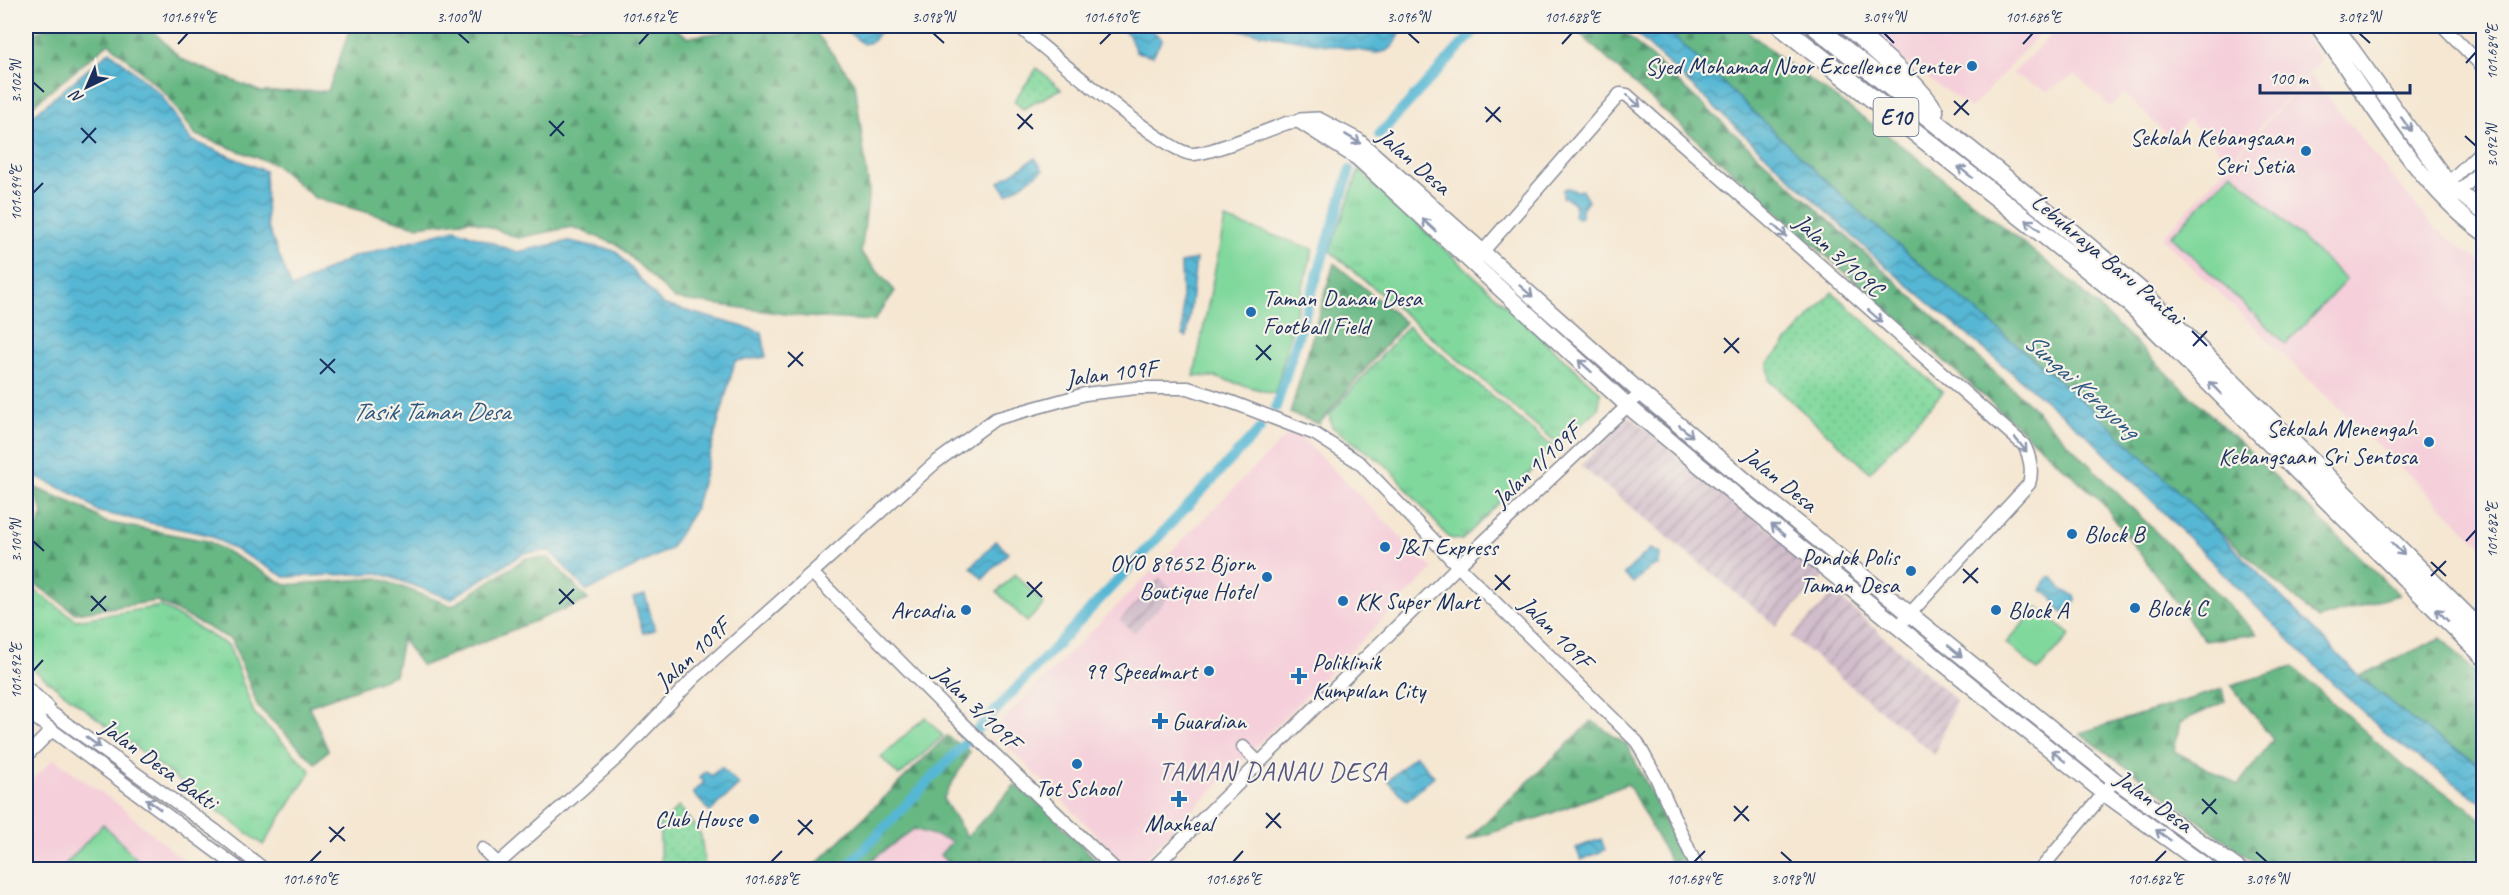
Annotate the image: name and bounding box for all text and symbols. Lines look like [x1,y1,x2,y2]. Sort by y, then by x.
text: 101.694°E [160,8,218,27]
text: 3.100°N [436,8,483,27]
text: 101.692°E [621,8,679,27]
text: 3.098°N [911,8,958,27]
text: 101.690°E [1083,8,1141,27]
text: 3.096°N [1386,8,1433,27]
text: 101.688°E [1544,8,1602,27]
text: 3.094°N [1862,8,1909,27]
text: 101.686°E [2005,8,2063,27]
text: 3.092°N [2337,8,2384,27]
text: 101.684°E [2483,22,2502,80]
place label: Syed Mohamad Noor Excellence Center [1645,51,1962,81]
text: 3.102°N [7,57,26,104]
north arrow [57,57,117,117]
scale bar [2260,57,2410,95]
marker: Syed Mohamad Noor Excellence Center [1965,59,1979,73]
text: 100 m [2269,67,2310,89]
text: N [65,84,88,108]
one-way arrow [1626,94,1642,108]
road number: E10 [1874,98,1918,136]
one-way arrow [2400,116,2412,132]
street label: Jalan Desa [1370,120,1458,202]
text: 3.092°N [2483,121,2502,168]
place label: Sekolah Kebangsaan Seri Setia [2130,122,2295,180]
one-way arrow [1344,134,1361,146]
marker: Sekolah Kebangsaan Seri Setia [2299,144,2313,158]
text: 101.694°E [7,163,26,221]
one-way arrow [1957,166,1973,179]
street label: Lebuhraya Baru Pantai [2026,186,2193,334]
street label: Jalan 3/109C [1787,206,1892,305]
one-way arrow [1422,218,1437,232]
one-way arrow [2025,218,2041,231]
one-way arrow [1772,224,1787,238]
place label: Taman Danau Desa Football Field [1263,283,1424,341]
one-way arrow [1518,284,1533,298]
marker: Taman Danau Desa Football Field [1244,305,1258,319]
one-way arrow [1867,309,1883,322]
water label: Sungai Kerayong [2017,325,2149,448]
street label: Jalan 109F [1063,352,1163,394]
one-way arrow [1578,359,1593,373]
one-way arrow [2208,381,2223,395]
water label: Tasik Taman Desa [352,395,513,428]
street label: Jalan 1/109F [1485,413,1590,514]
place label: Sekolah Menengah Kebangsaan Sri Sentosa [2219,413,2419,471]
one-way arrow [1678,424,1694,437]
marker: Sekolah Menengah Kebangsaan Sri Sentosa [2422,435,2436,449]
one-way arrow [2014,437,2027,453]
street label: Jalan Desa [1735,439,1825,519]
text: 101.682°E [2483,500,2502,558]
text: 3.104°N [7,516,26,563]
place label: Block B [2084,519,2146,549]
one-way arrow [1770,523,1786,536]
marker: Block B [2065,527,2079,541]
place label: J&T Express [1396,532,1500,562]
marker: J&T Express [1378,540,1392,554]
one-way arrow [2391,541,2406,556]
place label: Pondok Polis Taman Desa [1800,542,1901,600]
place label: OYO 89652 Bjorn Boutique Hotel [1110,548,1259,606]
marker: Pondok Polis Taman Desa [1904,564,1918,578]
marker: OYO 89652 Bjorn Boutique Hotel [1260,570,1274,584]
place label: KK Super Mart [1355,586,1482,616]
street label: Jalan 109F [1512,588,1602,678]
place label: Block C [2147,593,2210,623]
marker: KK Super Mart [1336,594,1350,608]
place label: Arcadia [891,595,956,625]
place label: Block A [2008,595,2069,625]
marker: Block C [2128,601,2142,615]
marker: Arcadia [959,603,973,617]
marker: Block A [1989,603,2003,617]
one-way arrow [2435,607,2450,622]
street label: Jalan 109F [648,608,739,697]
text: 101.692°E [7,641,26,699]
one-way arrow [1946,644,1962,657]
place label: Poliklinik Kumpulan City [1312,647,1427,705]
place label: 99 Speedmart [1084,656,1199,686]
street label: Jalan 3/109F [926,657,1031,760]
marker: 99 Speedmart [1202,664,1216,678]
marker: Poliklinik Kumpulan City [1290,667,1308,685]
place label: Guardian [1172,706,1247,736]
street label: Jalan Desa Bakti [94,711,226,819]
marker: Guardian [1153,714,1167,728]
one-way arrow [84,736,100,748]
one-way arrow [2051,750,2067,763]
district label: TAMAN DANAU DESA [1158,755,1388,788]
marker: Tot School [1070,757,1084,771]
street label: Jalan Desa [2109,762,2200,840]
place label: Tot School [1035,773,1122,803]
marker: Maxheal [1172,792,1186,806]
one-way arrow [146,798,162,810]
place label: Club House [654,804,744,834]
place label: Maxheal [1145,808,1217,838]
marker: Club House [747,812,761,826]
one-way arrow [2156,829,2172,841]
text: 101.690°E [282,870,340,889]
text: 101.688°E [743,870,801,889]
text: 101.686°E [1205,870,1263,889]
text: 101.684°E [1666,870,1724,889]
text: 3.098°N [1770,870,1817,889]
text: 101.682°E [2127,870,2185,889]
text: 3.096°N [2245,870,2292,889]

